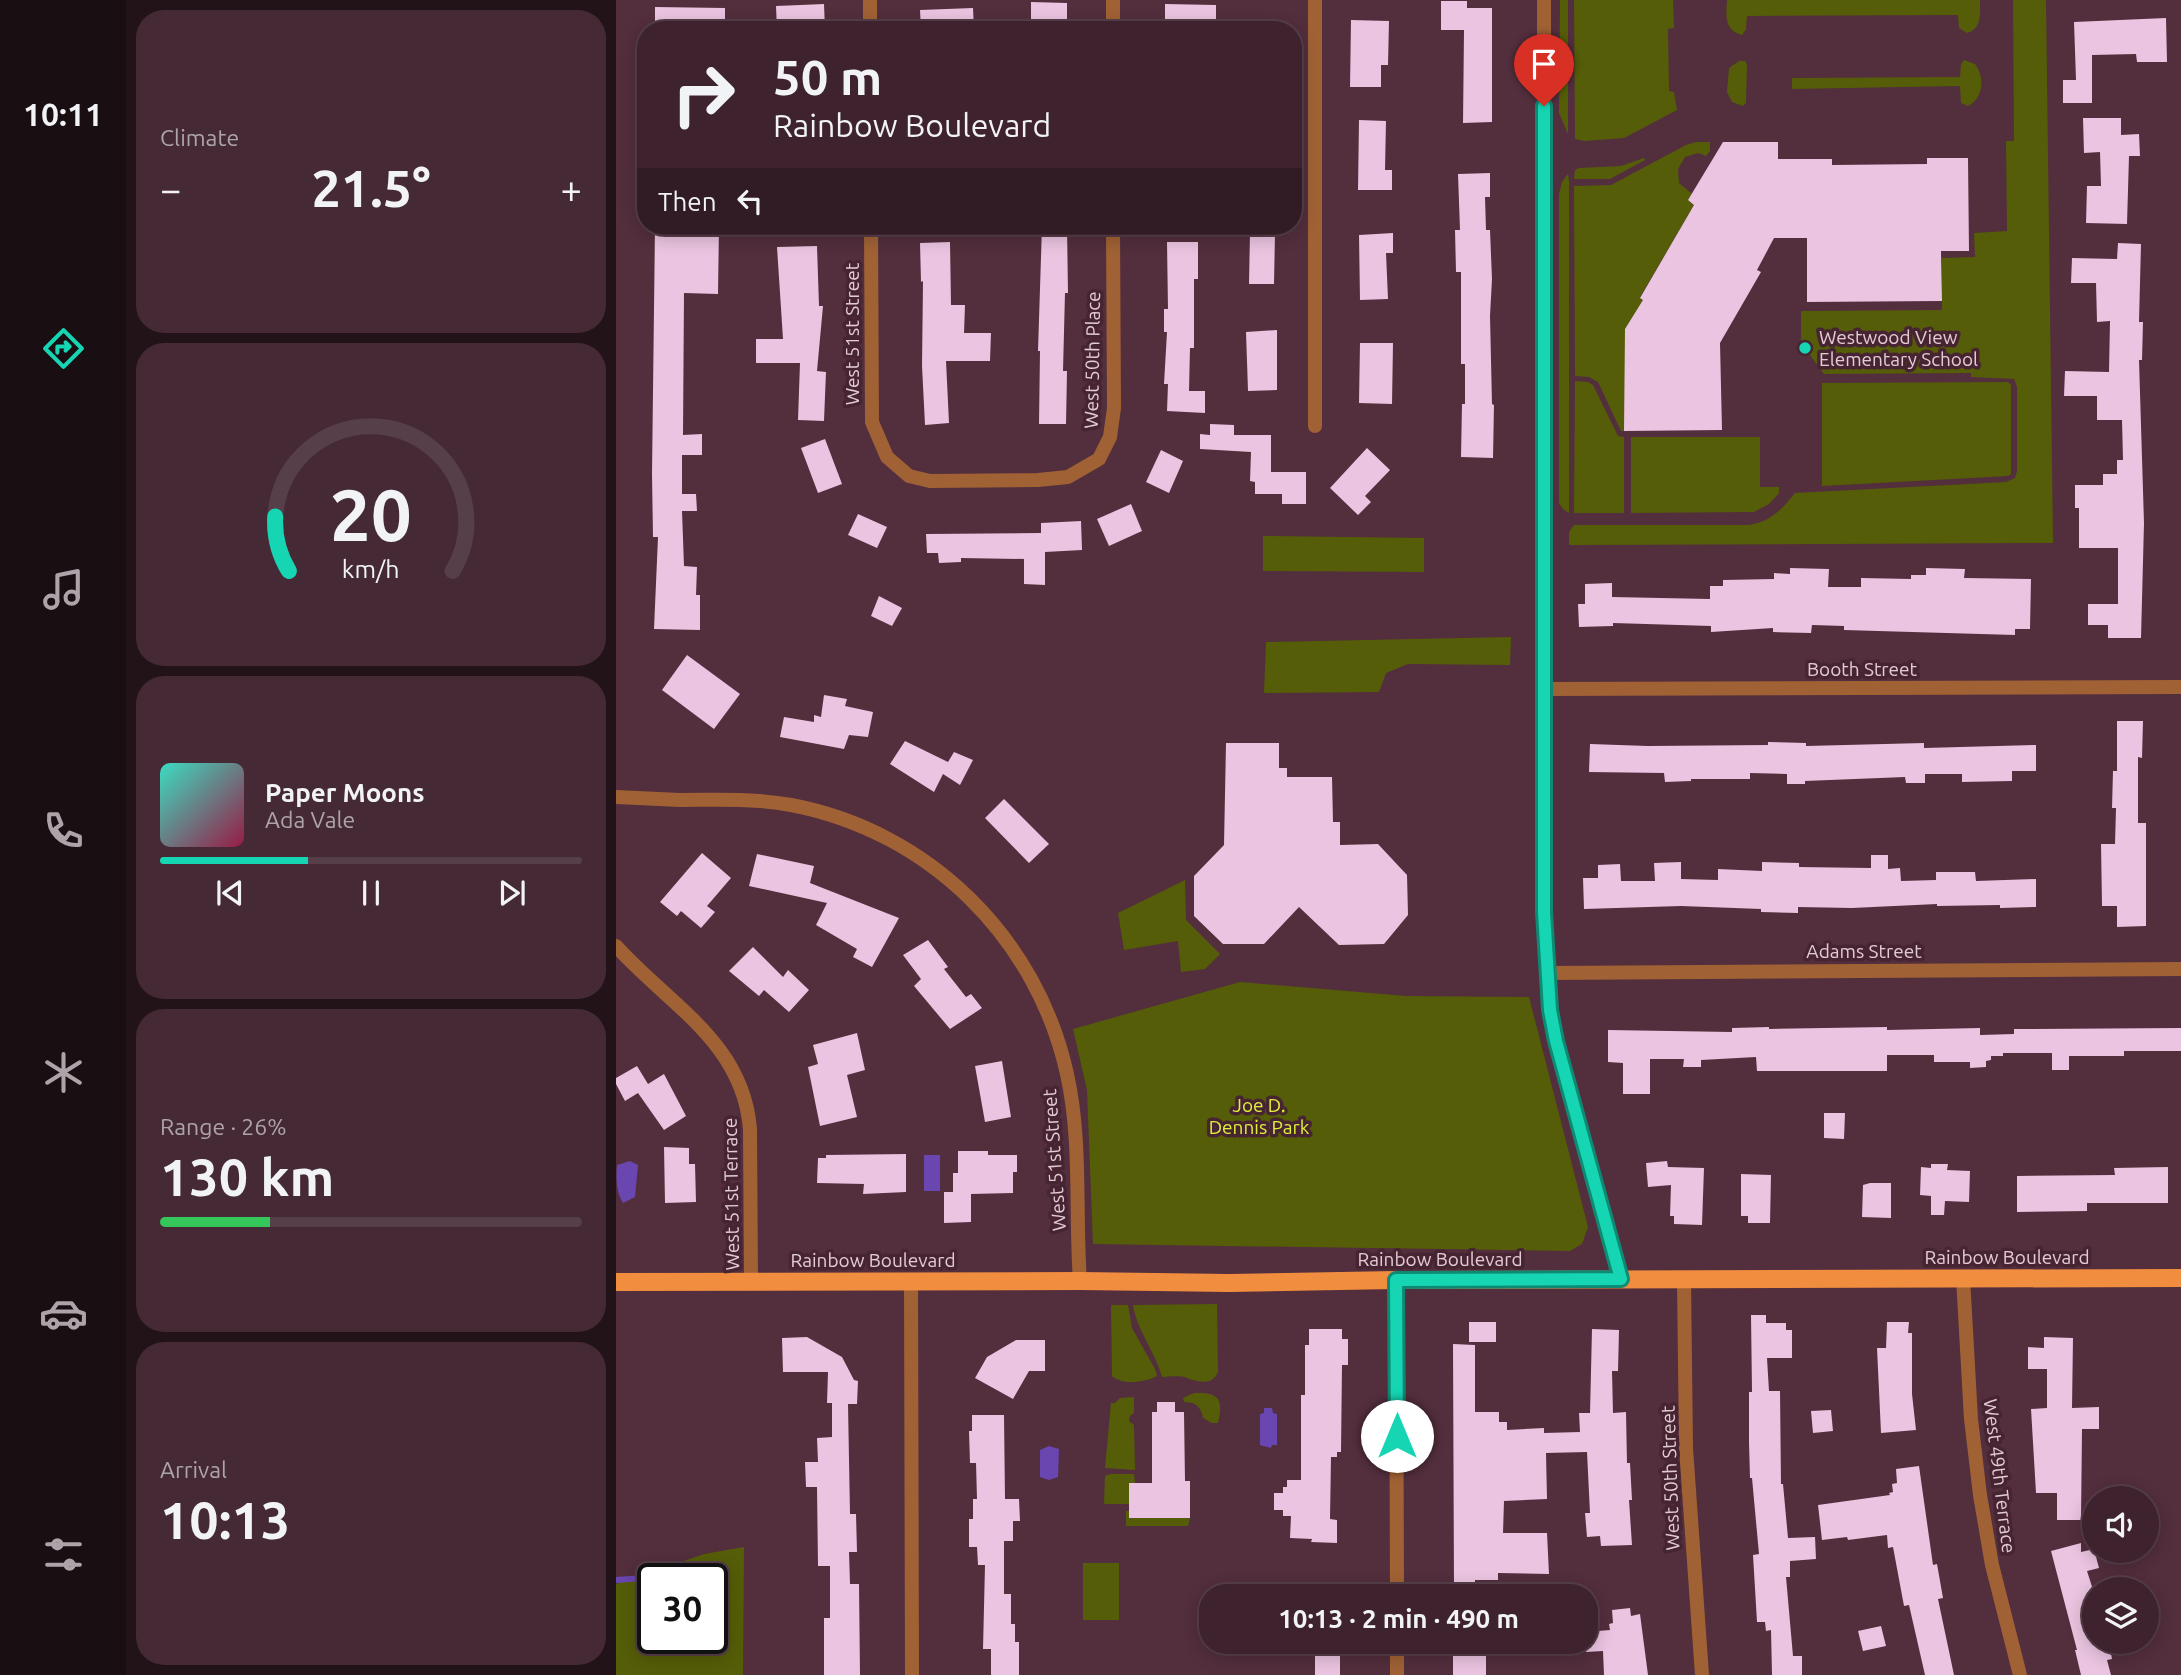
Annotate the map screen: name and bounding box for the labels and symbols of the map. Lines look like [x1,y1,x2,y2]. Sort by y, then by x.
pin [1514,34,1574,106]
street label: West 51st Street [841,262,863,405]
street label: West 50th Place [1080,291,1104,429]
place label: Westwood View Elementary School [1819,326,1978,370]
marker: Westwood View Elementary School [1797,340,1813,356]
street label: Booth Street [1807,658,1918,680]
street label: Adams Street [1806,940,1922,962]
street label: West 51st Street [1038,1088,1070,1232]
park label: Joe D. Dennis Park [1209,1094,1310,1138]
street label: West 51st Terrace [719,1117,743,1271]
street label: Rainbow Boulevard [1924,1246,2090,1268]
street label: Rainbow Boulevard [1357,1248,1523,1270]
street label: Rainbow Boulevard [790,1249,956,1271]
street label: West 49th Terrace [1980,1397,2020,1555]
position arrow [1360,1399,1434,1473]
street label: West 50th Street [1656,1405,1684,1551]
speed limit sign: 30 [637,1563,728,1654]

